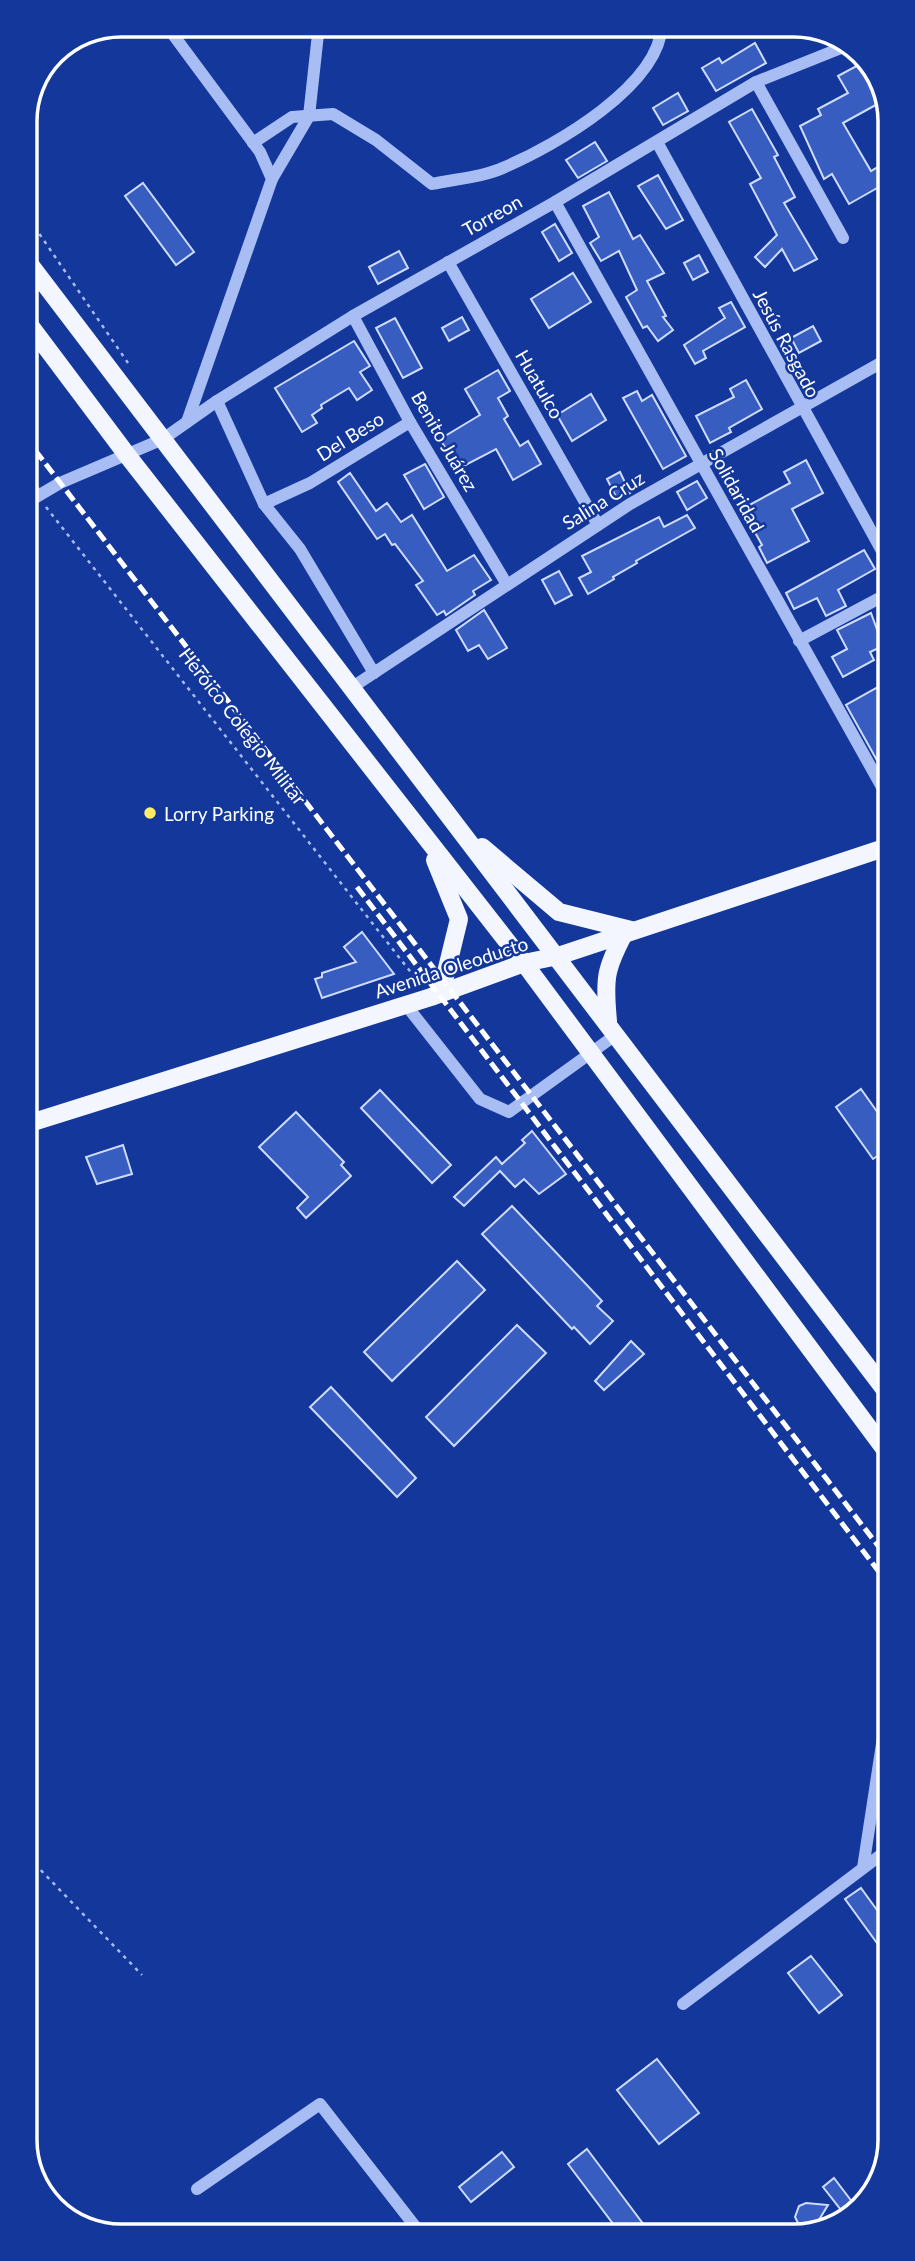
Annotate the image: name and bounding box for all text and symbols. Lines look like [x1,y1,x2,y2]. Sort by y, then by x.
street label: Torreon [458,189,526,241]
street label: Jesús Rasgado [749,285,825,401]
street label: Huatulco [511,345,569,423]
street label: Benito Juárez [407,387,483,495]
street label: Del Beso [312,406,388,466]
street label: Solidaridad [705,444,769,536]
street label: Salina Cruz [558,466,648,534]
street label: Heróico Colegio Militar [175,643,311,809]
place label: Lorry Parking [164,802,274,825]
marker: Lorry Parking [142,805,158,821]
street label: Avenida Oleoducto [371,931,531,1003]

